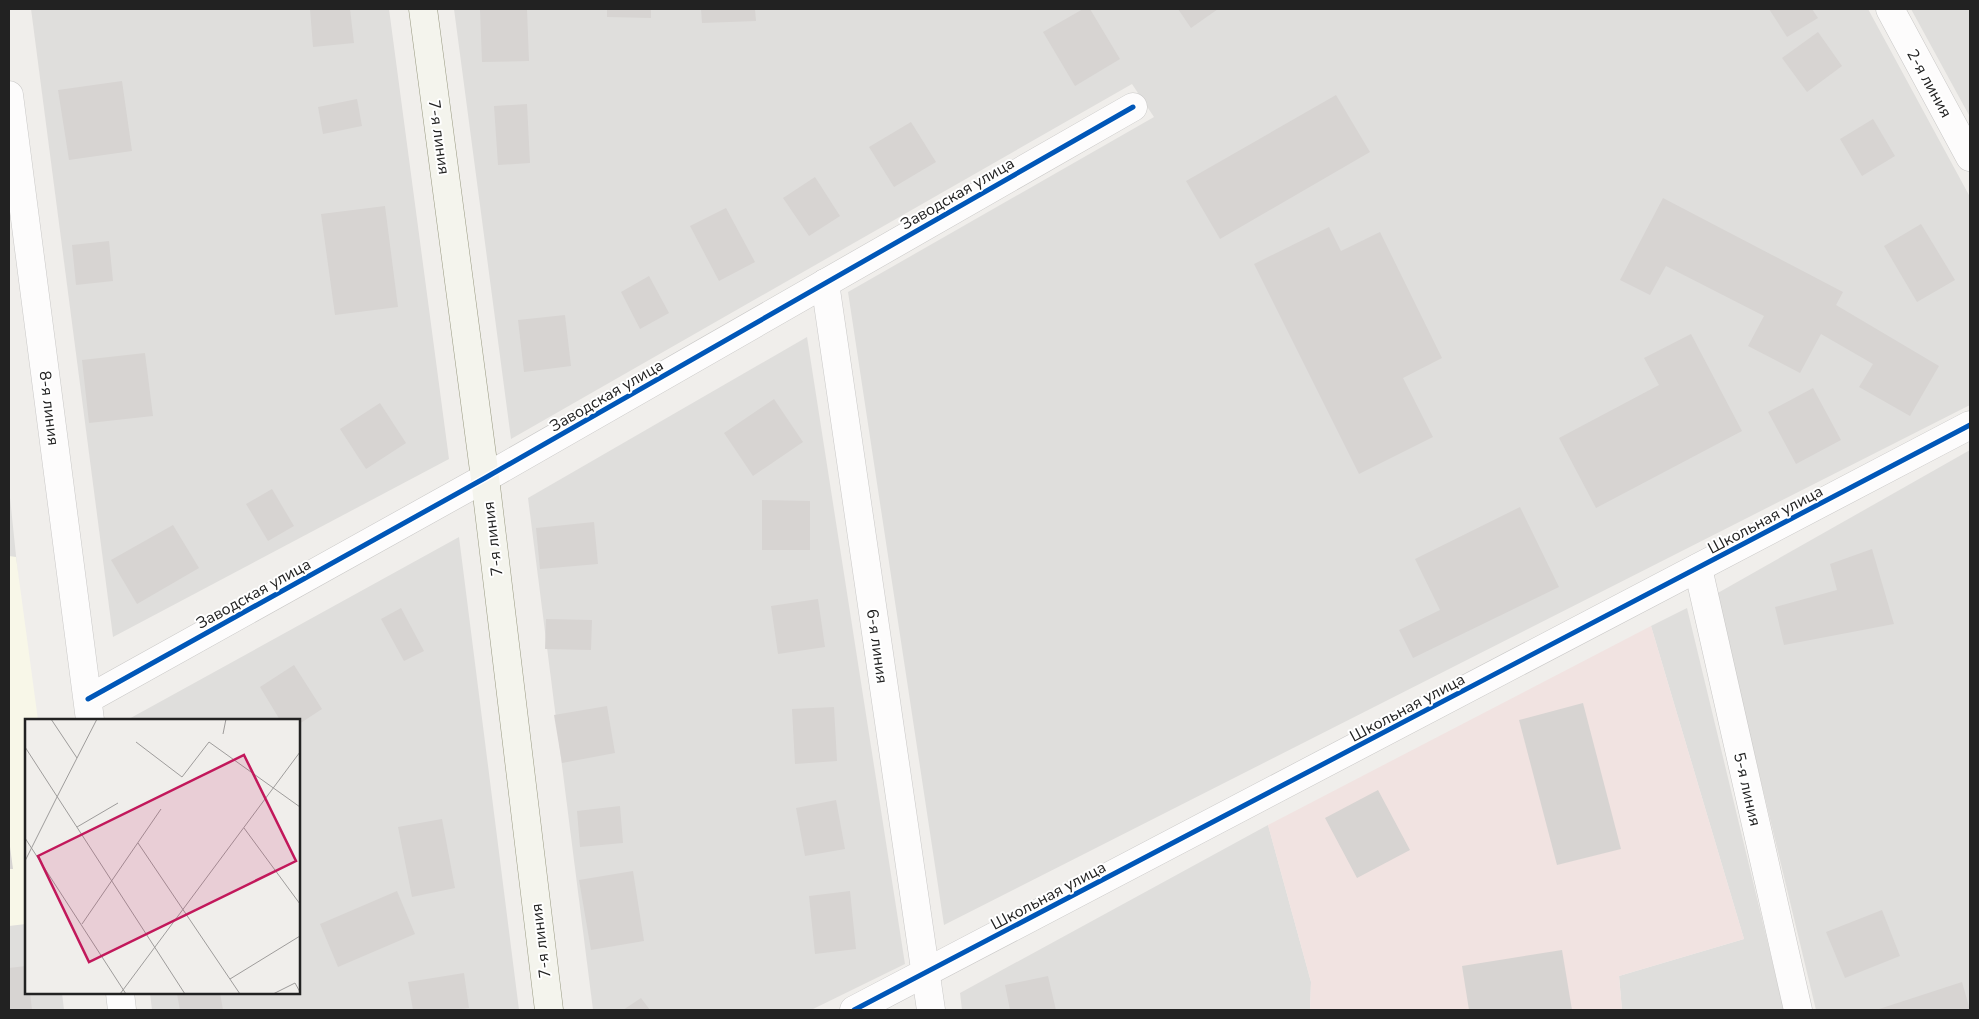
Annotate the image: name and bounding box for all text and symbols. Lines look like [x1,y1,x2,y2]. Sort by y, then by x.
street label: 2-я линия [1901,45,1957,122]
street label: 7-я линия [423,98,455,176]
street label: Заводская улица [897,152,1018,235]
street label: Заводская улица [546,354,667,437]
street label: 8-я линия [34,370,64,447]
street label: Школьная улица [1704,480,1827,559]
street label: 7-я линия [478,500,508,577]
street label: Заводская улица [192,553,315,635]
street label: 6-я линия [861,607,893,685]
street label: Школьная улица [1346,668,1469,747]
inset map [25,719,300,994]
street label: 5-я линия [1728,750,1766,828]
street label: Школьная улица [987,856,1110,935]
street label: 7-я линия [526,902,556,979]

